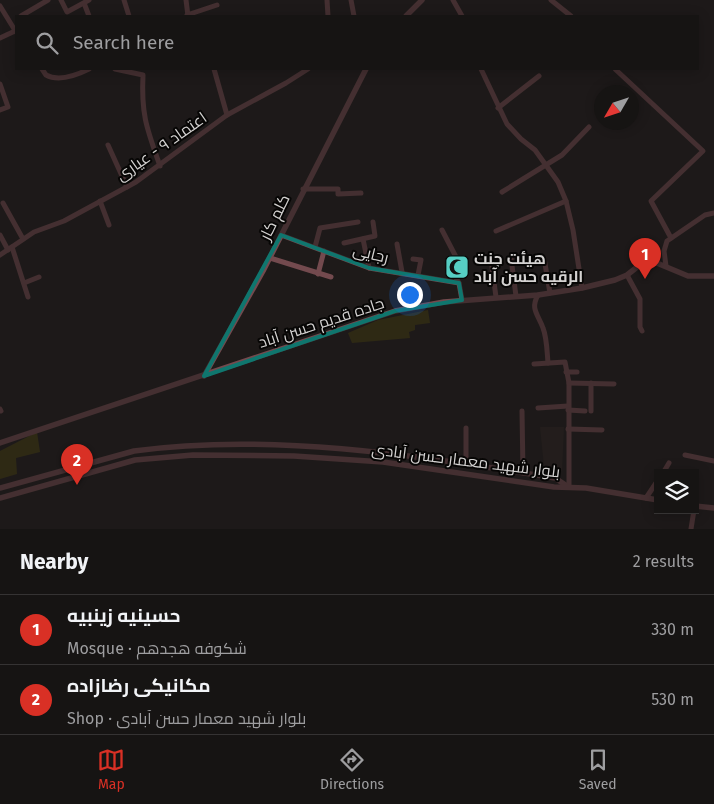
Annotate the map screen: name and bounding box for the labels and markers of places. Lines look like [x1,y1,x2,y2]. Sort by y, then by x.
pin: 1 [629,238,661,279]
place label: هیئت جنت الرقیه حسن آباد [474,249,583,286]
mosque icon: هیئت جنت الرقیه حسن آباد [444,254,470,280]
pin: 2 [61,444,93,485]

